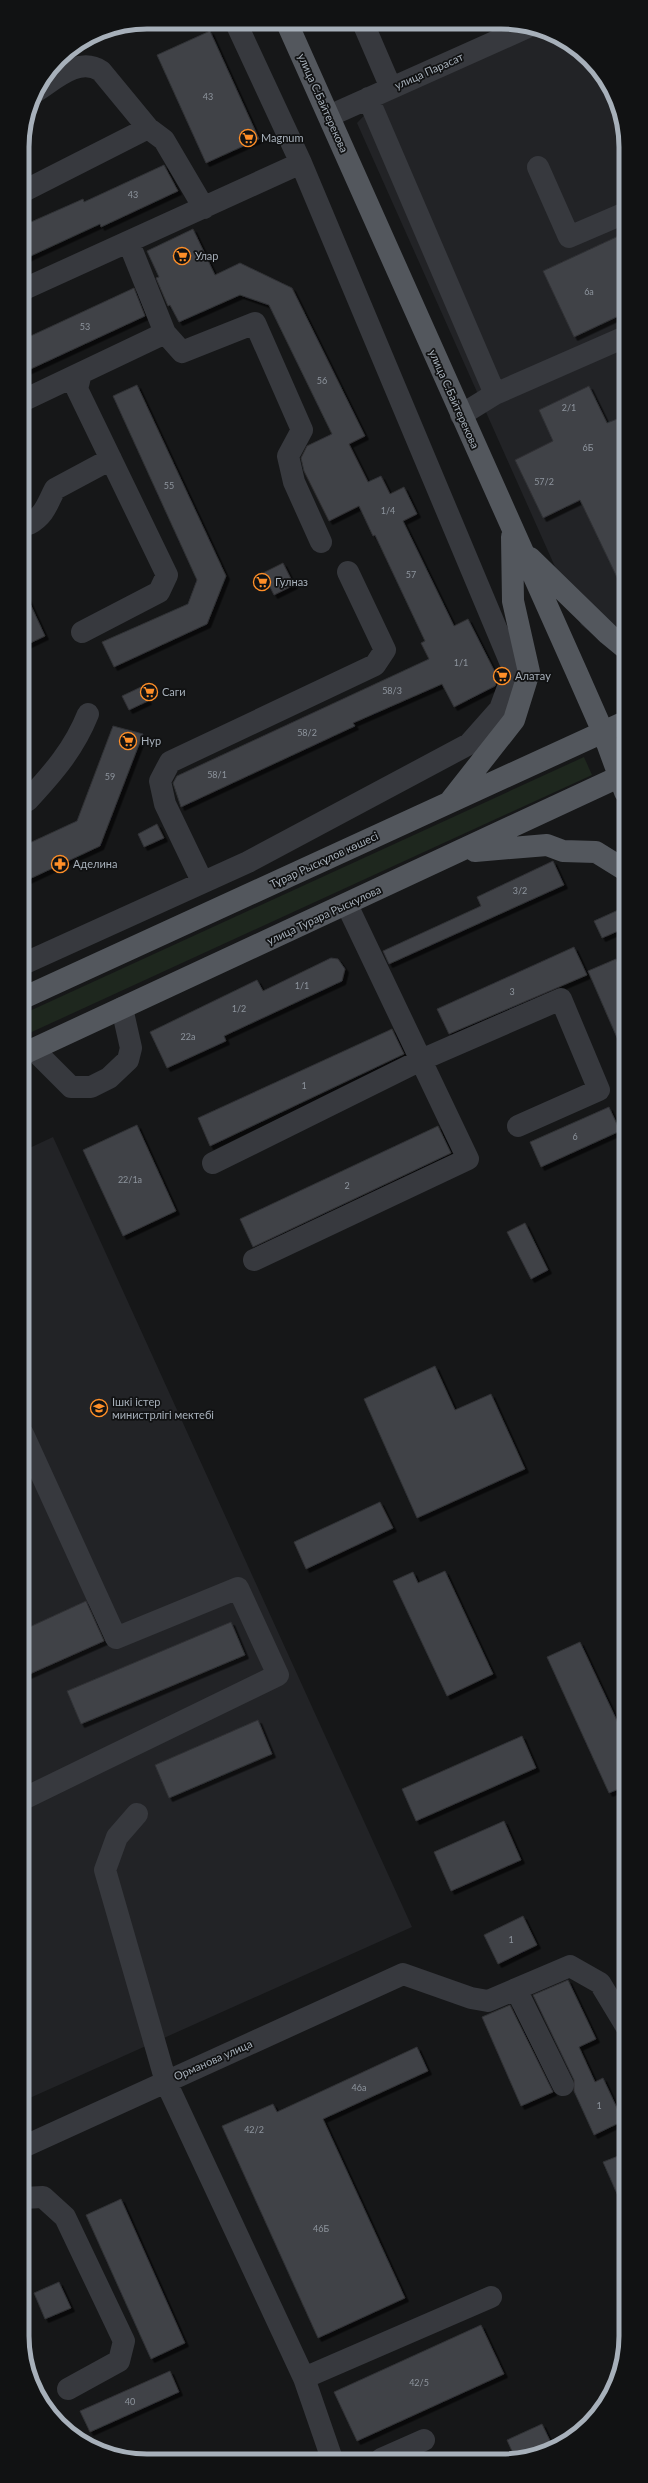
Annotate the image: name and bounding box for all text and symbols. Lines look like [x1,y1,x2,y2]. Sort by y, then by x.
street label: улица Парасат [392,49,466,92]
street label: улица С.Байтерекова [296,51,351,154]
house number: 43 [203,91,213,102]
supermarket icon: Magnum [238,128,258,148]
place label: Magnum [261,131,304,144]
house number: 43 [128,189,138,200]
supermarket icon: Улар [172,246,192,266]
place label: Улар [195,249,218,262]
house number: 6а [584,286,594,297]
house number: 53 [80,321,90,332]
street label: улица С.Байтерекова [427,347,482,450]
house number: 56 [317,375,327,386]
house number: 2/1 [562,402,576,413]
house number: 6Б [583,442,594,453]
house number: 57/2 [534,476,554,487]
house number: 55 [164,480,174,491]
house number: 1/4 [381,505,395,516]
house number: 57 [406,569,416,580]
supermarket icon: Гулназ [252,572,272,592]
place label: Гулназ [275,575,308,588]
house number: 1/1 [454,657,468,668]
supermarket icon: Алатау [492,666,512,686]
place label: Алатау [515,669,551,682]
supermarket icon: Саги [139,682,159,702]
place label: Саги [162,685,186,698]
house number: 58/3 [382,685,402,696]
house number: 58/2 [297,727,317,738]
supermarket icon: Нур [118,731,138,751]
place label: Нур [141,734,161,747]
house number: 58/1 [207,769,227,780]
house number: 59 [105,771,115,782]
street label: Тұрар Рыскұлов көшесі [268,829,380,890]
pharmacy icon: Аделина [50,854,70,874]
place label: Аделина [73,857,117,870]
street label: улица Турара Рыскулова [265,882,383,947]
house number: 3/2 [513,885,527,896]
house number: 1/1 [295,980,309,991]
house number: 3 [509,986,515,997]
house number: 1/2 [232,1003,246,1014]
house number: 22а [181,1031,195,1042]
house number: 1 [301,1080,307,1091]
house number: 6 [572,1131,578,1142]
house number: 22/1а [118,1174,142,1185]
house number: 2 [344,1180,350,1191]
place label: Ішкі істер министрлігі мектебі [112,1395,214,1421]
school or university icon: Ішкі істер министрлігі мектебі [89,1398,109,1418]
house number: 1 [508,1934,514,1945]
street label: Орманова улица [172,2036,254,2083]
house number: 46а [352,2082,366,2093]
house number: 1 [596,2100,602,2111]
house number: 42/2 [244,2124,264,2135]
house number: 46Б [313,2223,329,2234]
house number: 42/5 [409,2377,429,2388]
house number: 40 [125,2396,135,2407]

